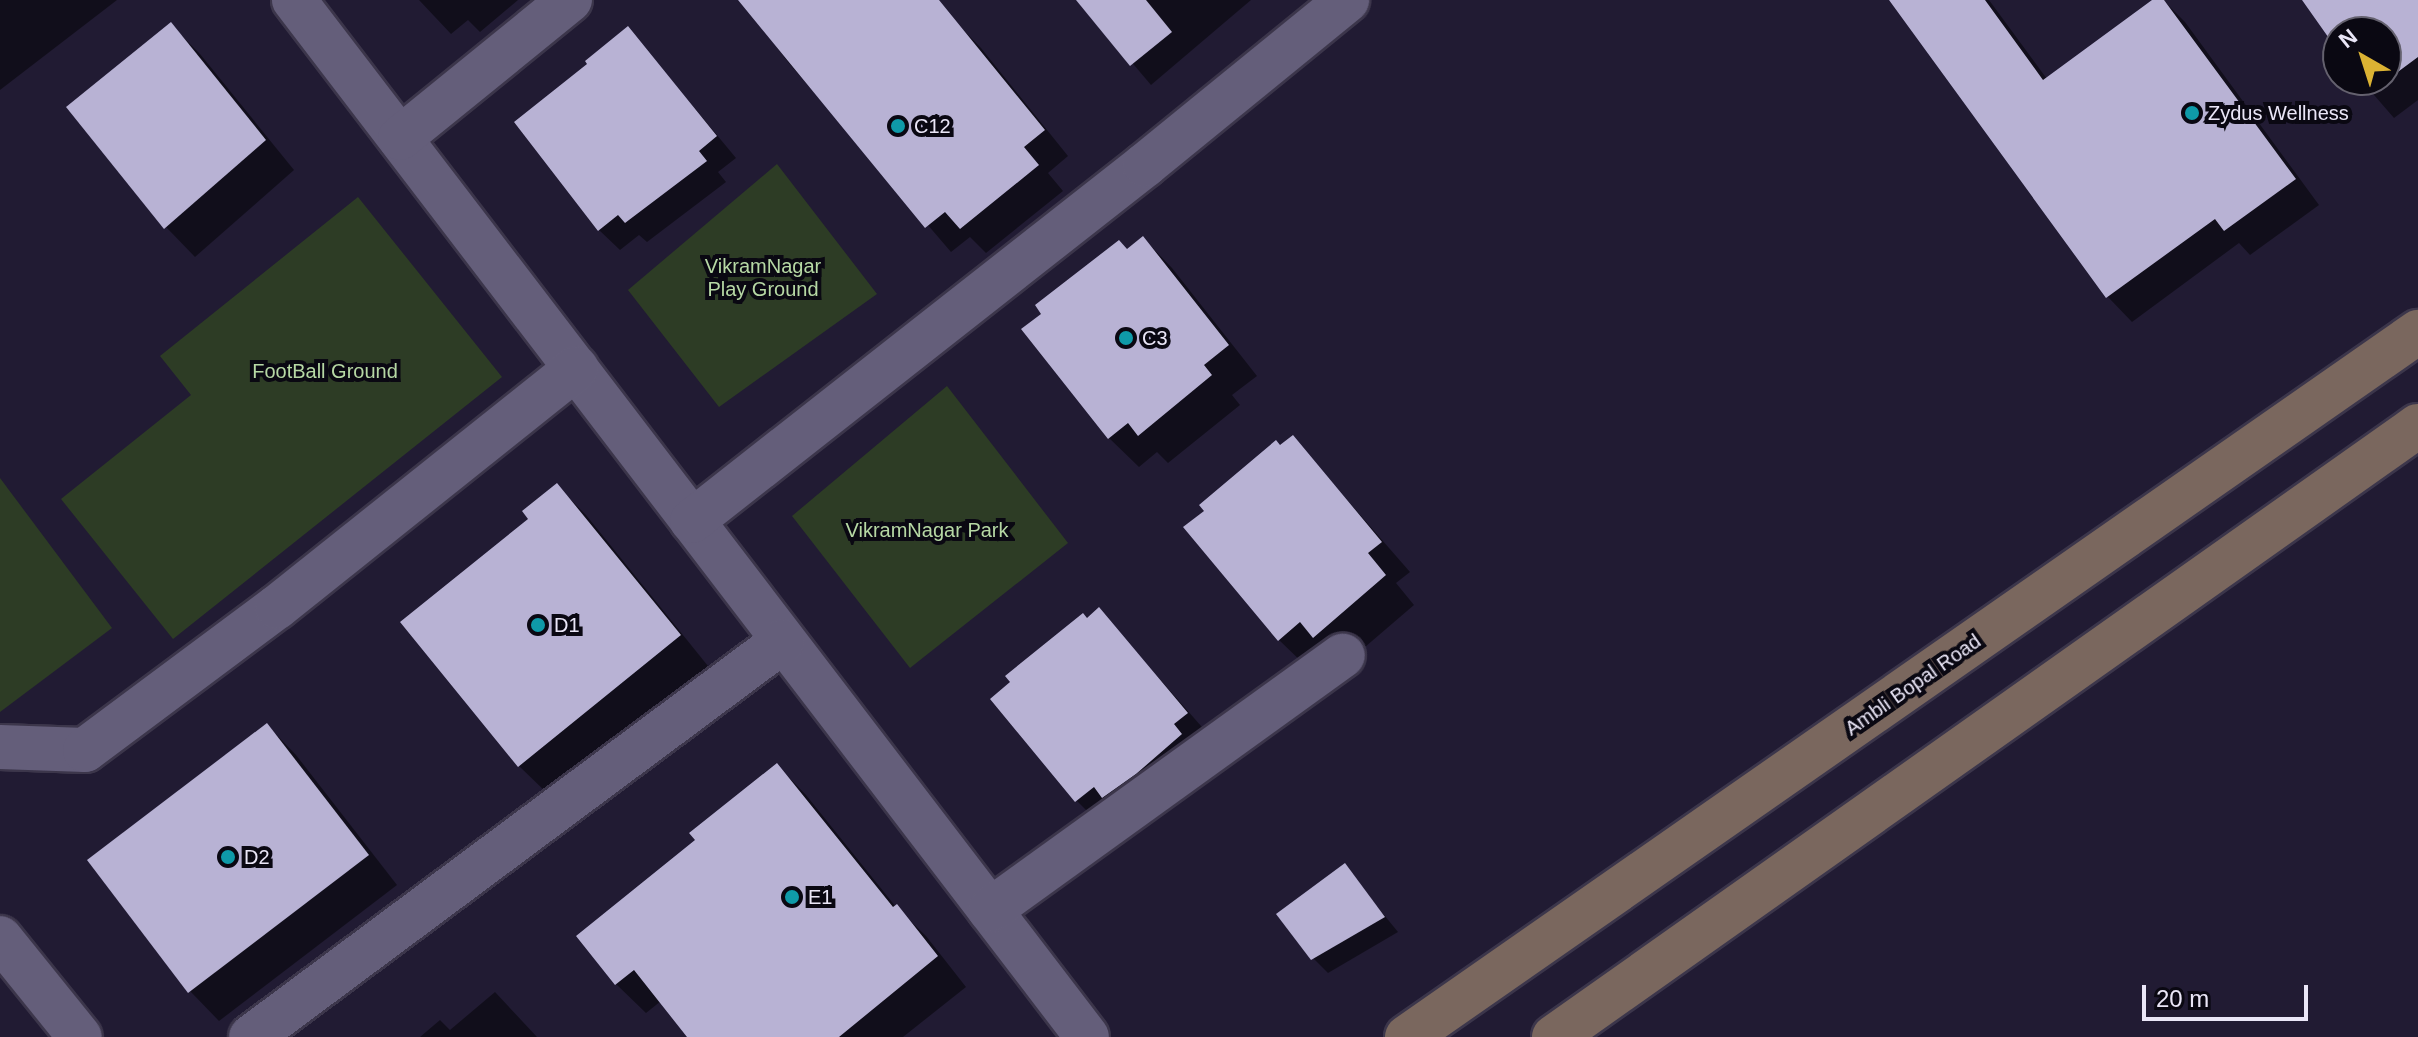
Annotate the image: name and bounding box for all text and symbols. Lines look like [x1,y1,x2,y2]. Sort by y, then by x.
north arrow [2322,16,2402,96]
text: N [2334,24,2362,53]
place label: Zydus Wellness [2208,101,2349,125]
marker: Zydus Wellness [2183,104,2201,122]
place label: C12 [914,114,951,138]
marker: C12 [889,117,907,135]
park label: VikramNagar Play Ground [705,255,821,302]
place label: C3 [1142,326,1168,350]
marker: C3 [1117,329,1135,347]
park label: FootBall Ground [252,359,398,383]
park label: VikramNagar Park [845,518,1009,542]
place label: D1 [554,613,580,637]
marker: D1 [529,616,547,634]
street label: Ambli Bopal Road [1841,629,1985,741]
place label: D2 [244,845,270,869]
marker: D2 [219,848,237,866]
place label: E1 [808,885,832,909]
marker: E1 [783,888,801,906]
scale bar [2146,969,2312,1019]
text: 20 m [2156,985,2209,1012]

